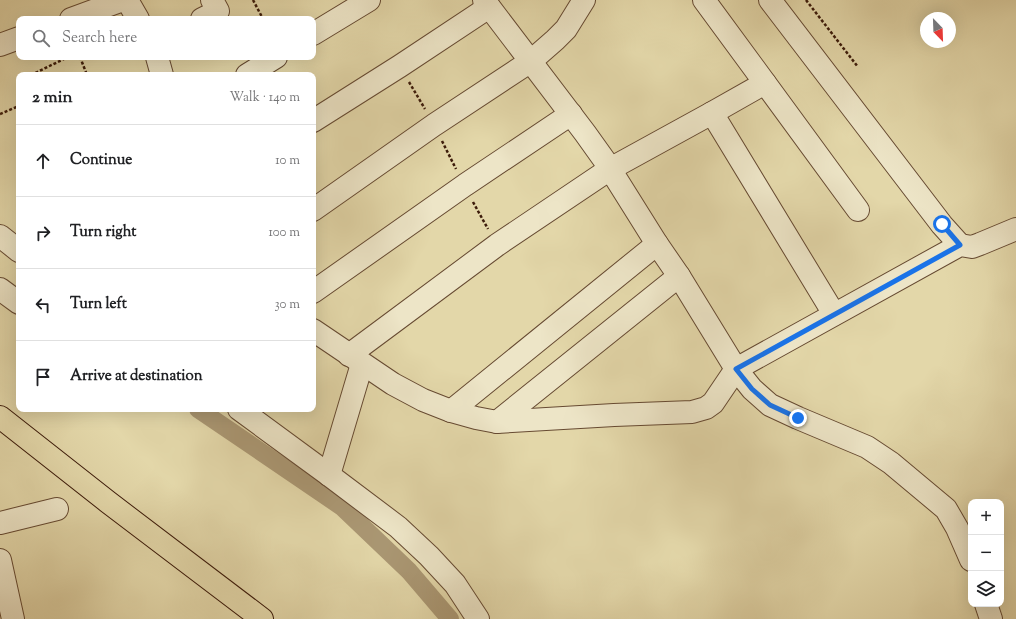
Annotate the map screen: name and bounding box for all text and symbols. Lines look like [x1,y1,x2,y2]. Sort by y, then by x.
north arrow [920,12,956,48]
search box [16,16,316,60]
icon: search [30,27,52,49]
text: Search here [62,28,137,49]
text: 2 min [32,86,73,110]
text: Walk · 140 m [229,89,300,107]
icon: ahead [32,150,54,172]
text: Continue [70,150,132,171]
text: 10 m [275,152,300,170]
route start [933,215,951,233]
icon: right [32,222,54,244]
text: Turn right [70,222,136,243]
text: 100 m [268,224,300,242]
icon: left [32,294,54,316]
text: Turn left [70,294,127,315]
text: 30 m [274,296,300,314]
icon: arrive [32,366,54,388]
text: Arrive at destination [70,366,203,387]
route end [789,409,807,427]
map controls [968,499,1004,607]
button: + [968,499,1004,535]
button: − [968,535,1004,571]
button: layers [968,571,1004,607]

